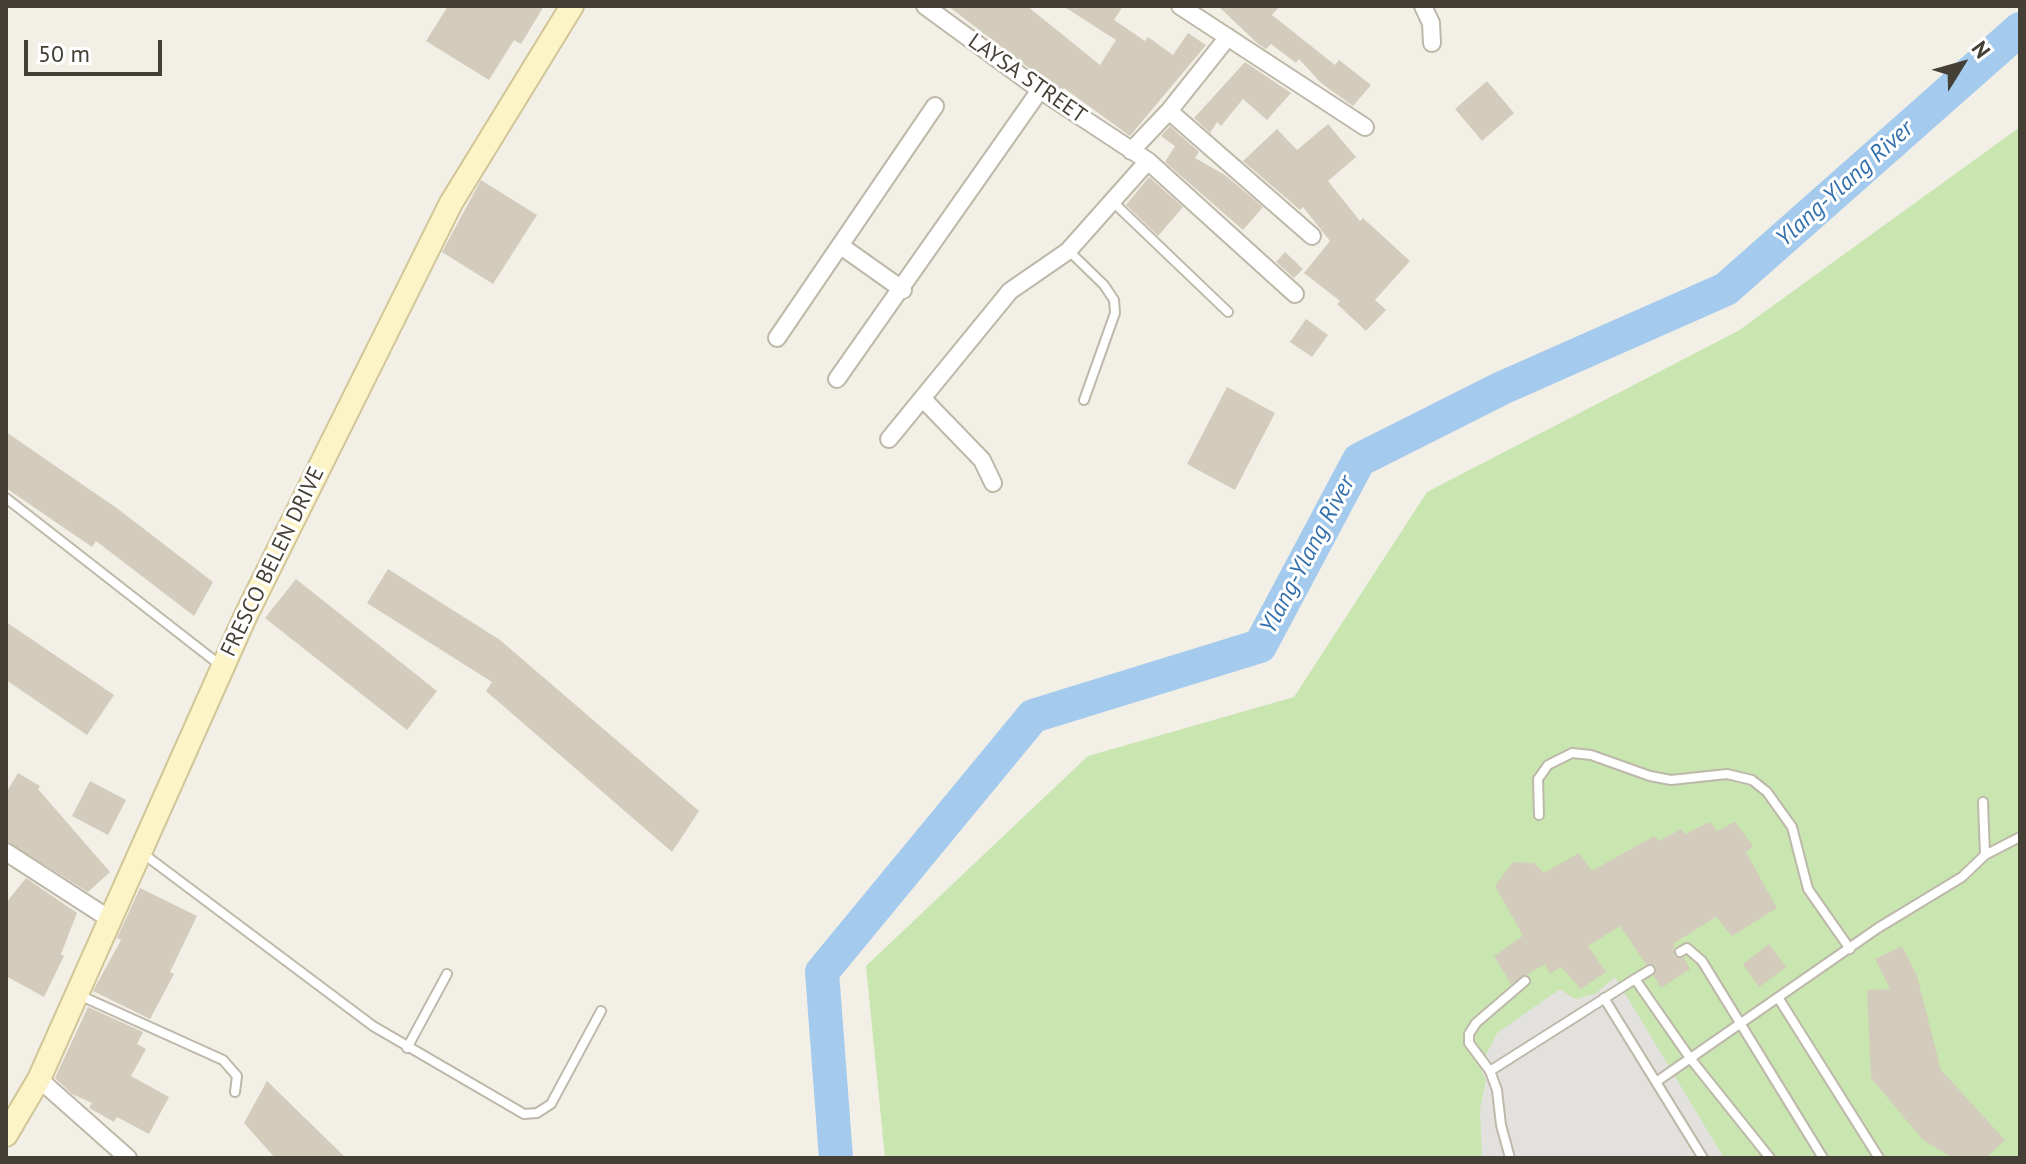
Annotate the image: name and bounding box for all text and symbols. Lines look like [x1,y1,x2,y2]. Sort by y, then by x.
scale bar [28,24,166,74]
north arrow [1922,24,2002,104]
street label: LAYSA STREET [963,29,1091,129]
text: N [1966,35,1997,64]
text: 50 m [38,38,90,69]
water label: Ylang-Ylang River [1771,115,1919,253]
street label: FRESCO BELEN DRIVE [216,463,330,661]
water label: Ylang-Ylang River [1254,471,1362,639]

